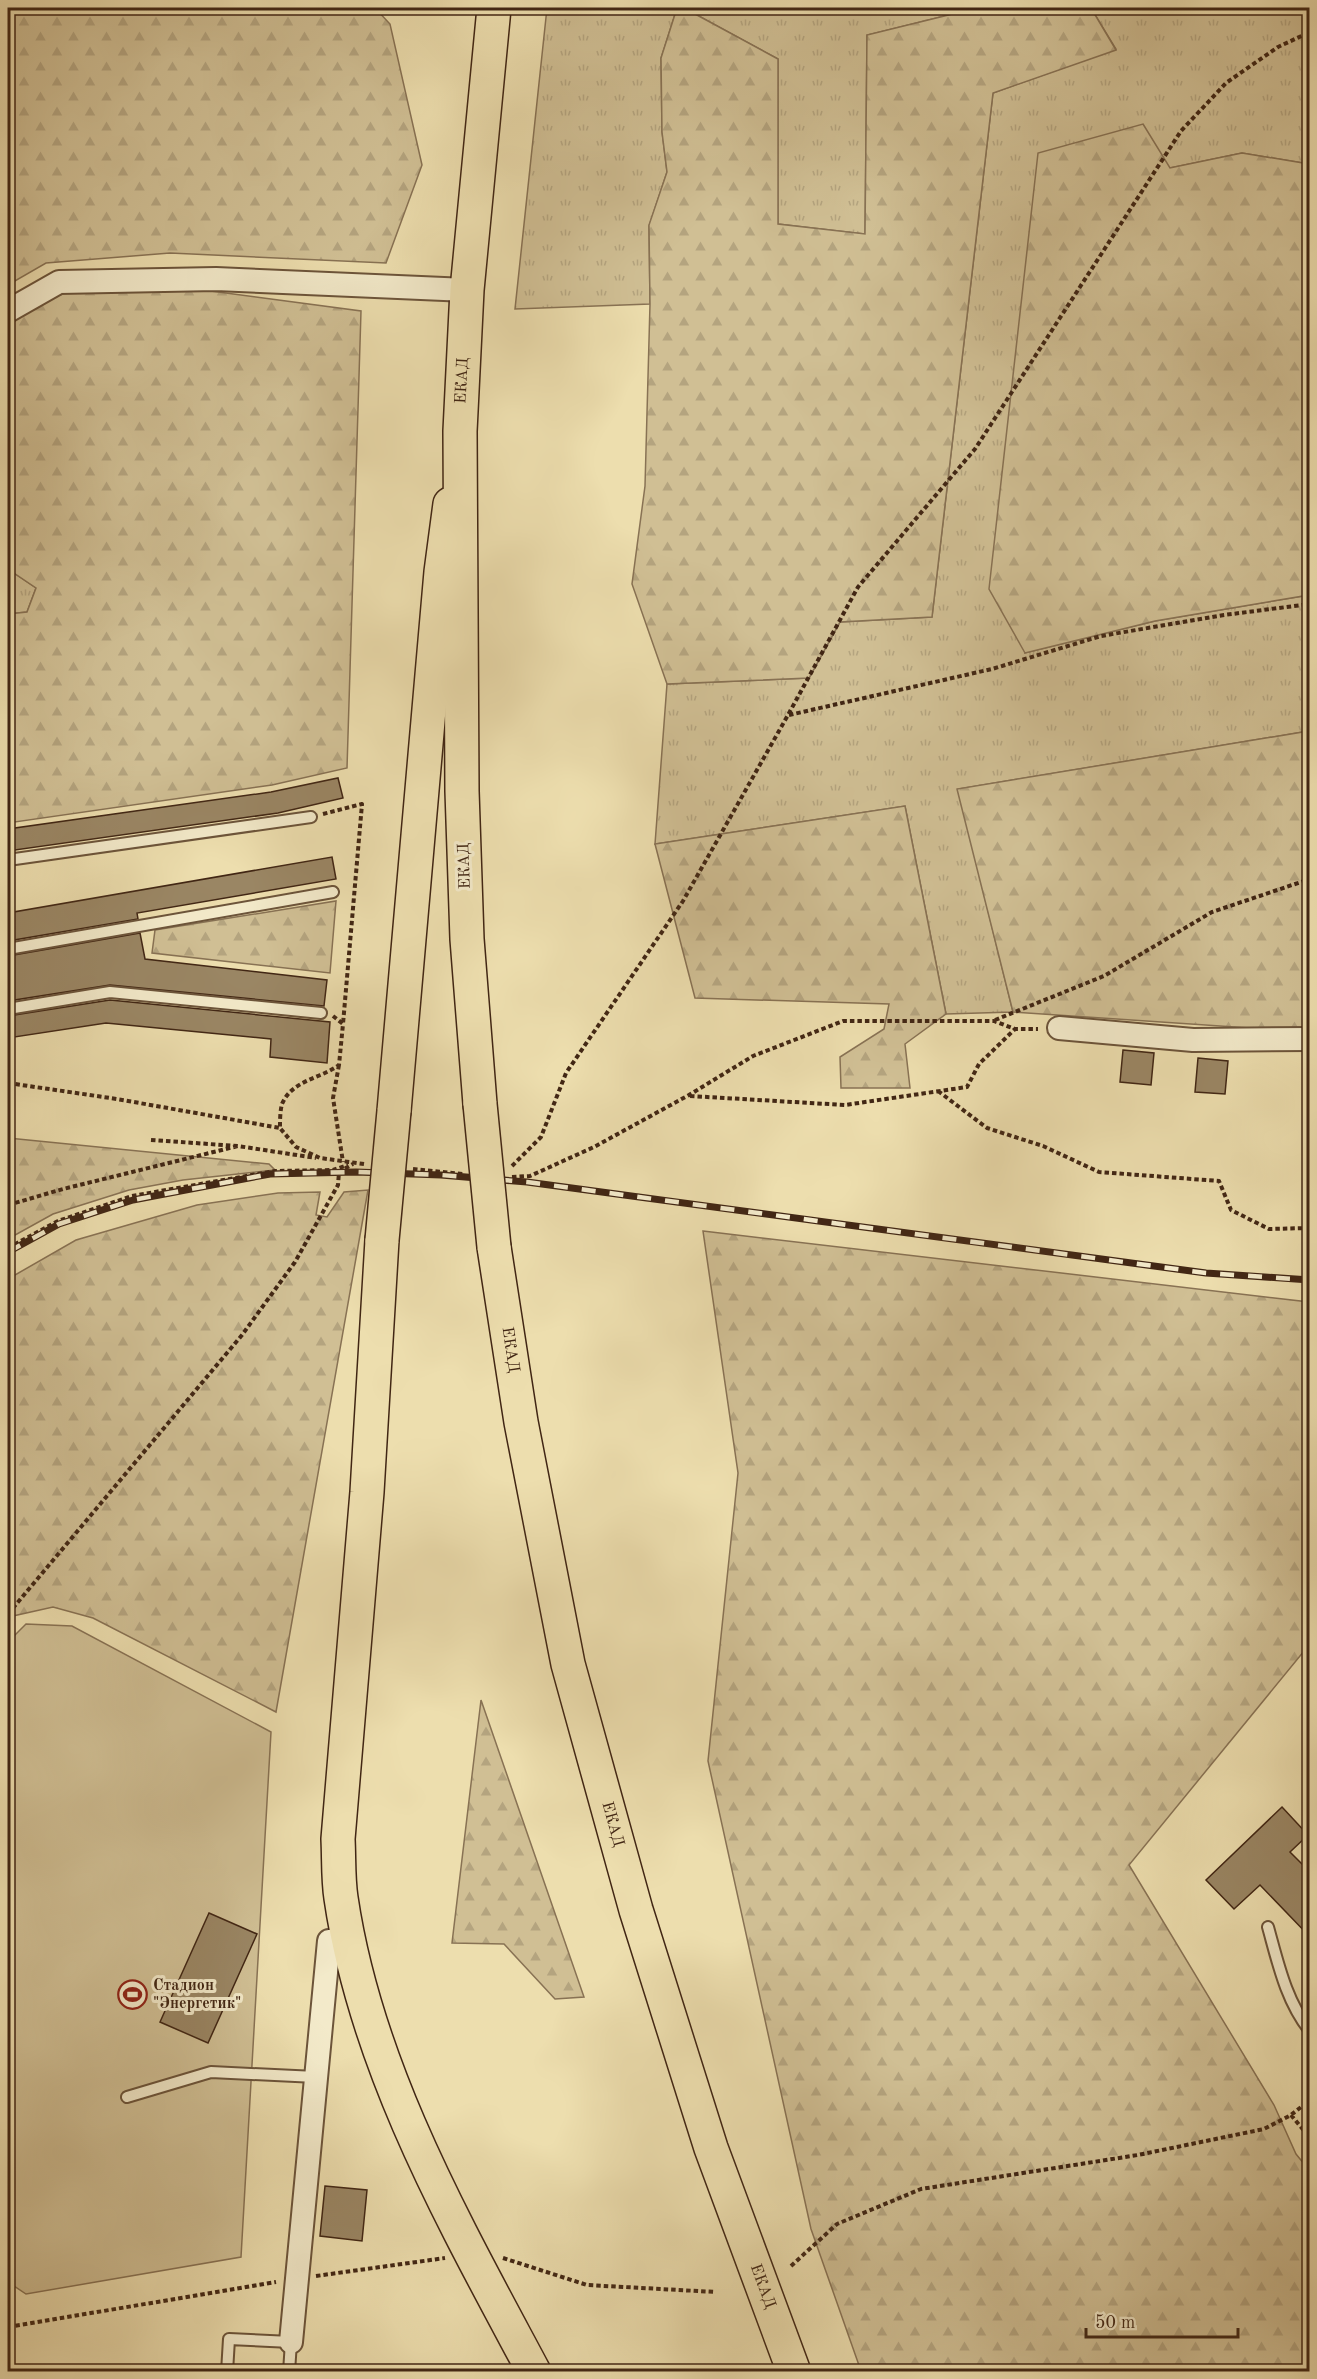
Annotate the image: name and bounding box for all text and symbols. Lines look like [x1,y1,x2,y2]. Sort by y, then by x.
street label: ЕКАД [453,357,472,404]
street label: ЕКАД [456,842,474,889]
street label: ЕКАД [498,1326,521,1374]
street label: ЕКАД [598,1800,626,1849]
place label: Стадион "Энергетик" [153,1978,241,2012]
sports icon: Стадион "Энергетик" [116,1979,148,2011]
street label: ЕКАД [747,2262,778,2311]
scale bar [1086,2301,1238,2339]
text: 50 m [1095,2314,1135,2332]

